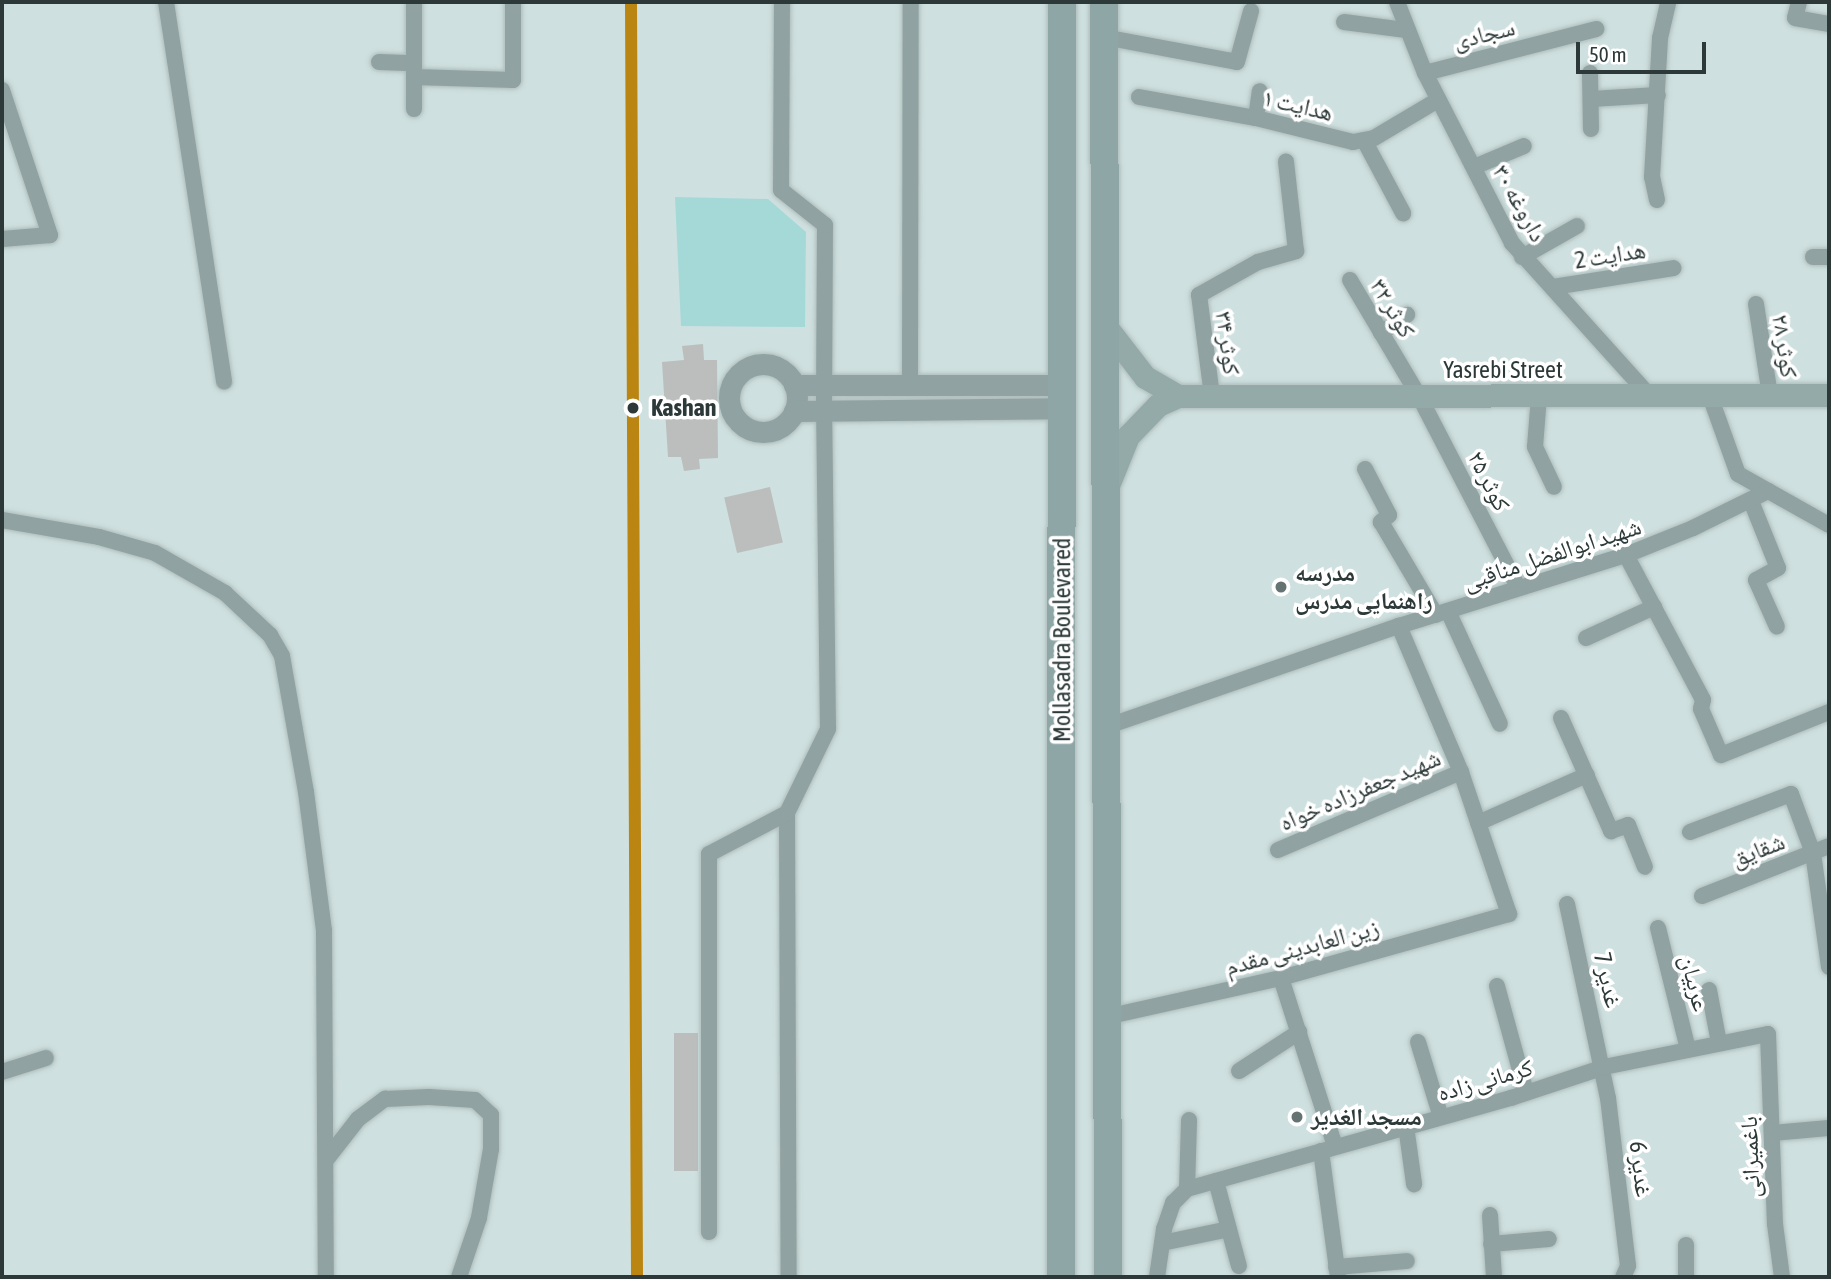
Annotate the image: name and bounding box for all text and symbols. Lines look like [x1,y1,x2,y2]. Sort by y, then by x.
street label: سجادی [1450,12,1518,56]
scale bar [1579,28,1708,72]
text: 50 m [1589,42,1627,66]
street label: هدایت ۱ [1260,83,1336,127]
street label: داروغه ۳۰ [1487,159,1553,247]
street label: هدایت 2 [1572,235,1648,275]
street label: کوثر ۳۲ [1365,273,1421,343]
street label: کوثر ۳۴ [1210,310,1246,376]
street label: کوثر ۲۸ [1766,312,1804,380]
street label: Yasrebi Street [1443,356,1563,384]
place label: Kashan [651,394,716,422]
marker: Kashan [621,396,645,420]
street label: کوثر ۲۵ [1462,446,1516,516]
street label: شهید ابوالفضل مناقبی [1459,512,1645,596]
street label: Mollasadra Boulevared [1048,538,1076,742]
place label: مدرسه راهنمایی مدرس [1295,559,1433,615]
marker: مدرسه راهنمایی مدرس [1273,579,1289,595]
street label: شهید جعفرزاده خواه [1275,743,1445,837]
street label: شقایق [1727,827,1789,873]
street label: زین العابدینی مقدم [1222,913,1382,981]
street label: غدیر 7 [1588,949,1628,1011]
street label: عربیان [1674,952,1716,1014]
street label: کرمانی زاده [1434,1053,1536,1107]
place label: مسجد الغدیر [1311,1103,1422,1131]
marker: مسجد الغدیر [1289,1109,1305,1125]
street label: باغمیرانی [1734,1116,1766,1198]
street label: غدیر 6 [1623,1139,1659,1199]

